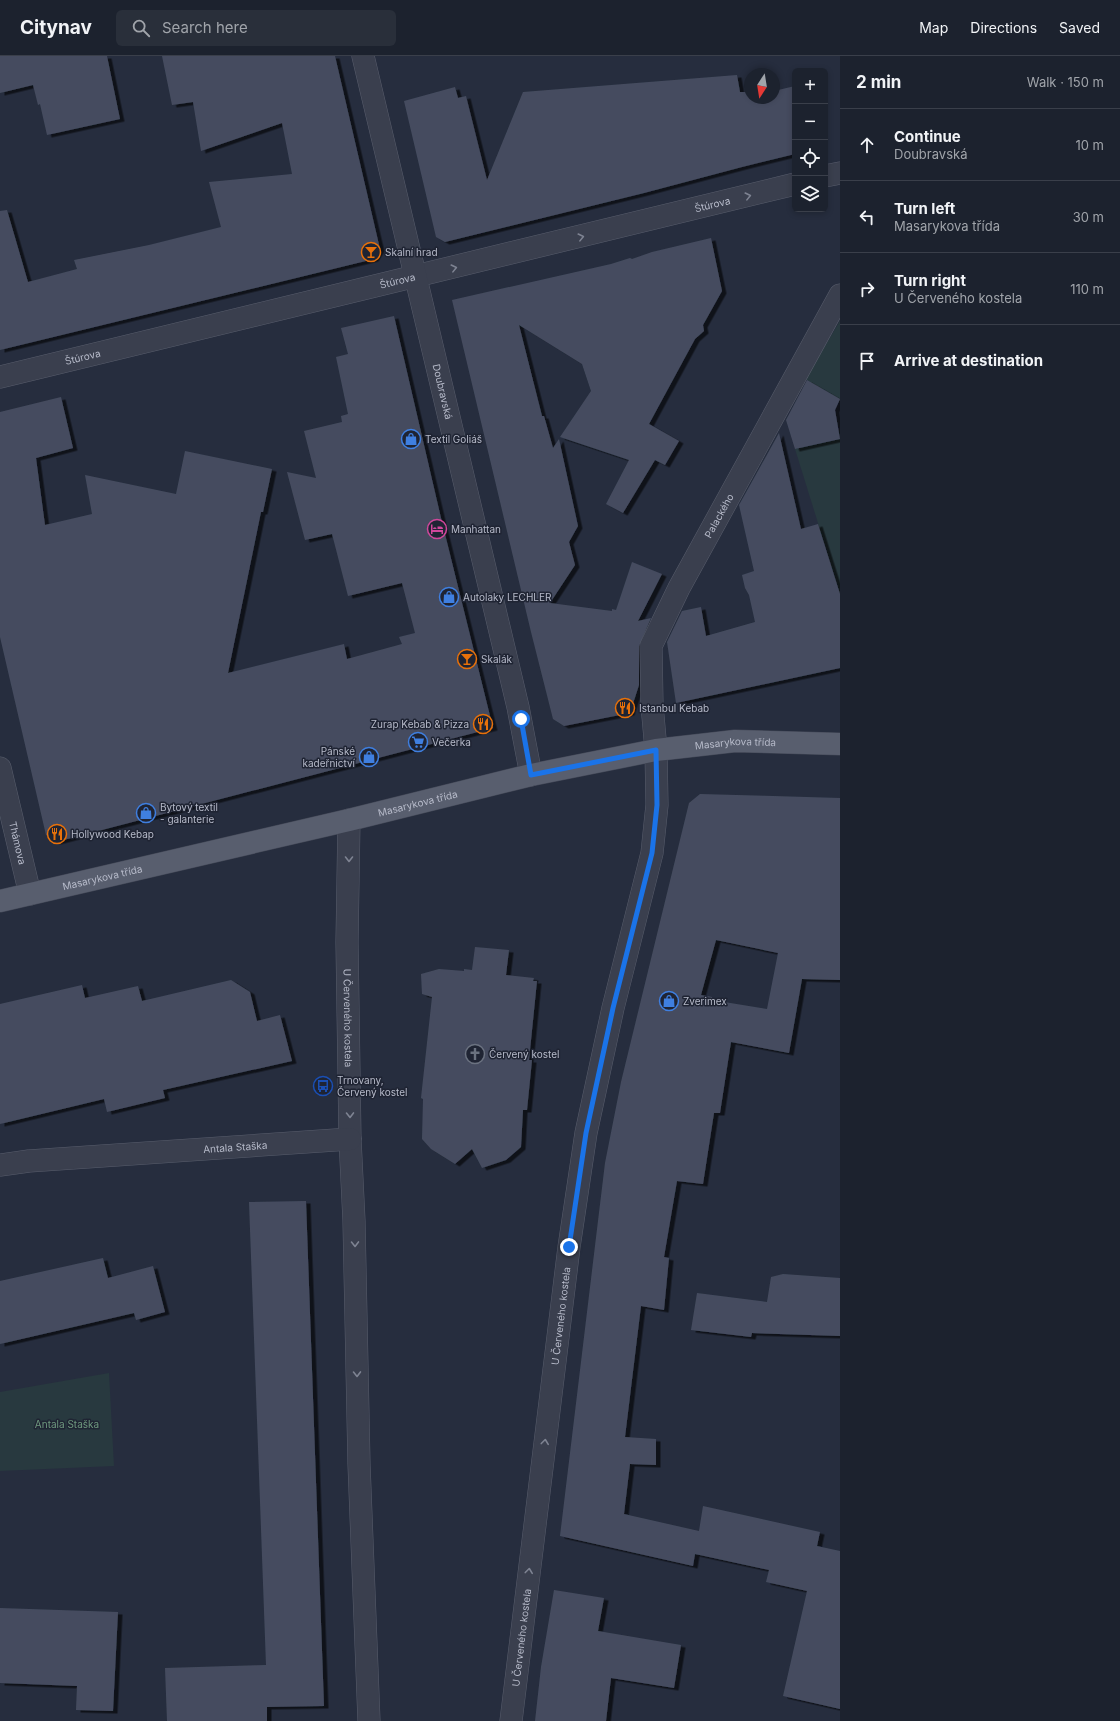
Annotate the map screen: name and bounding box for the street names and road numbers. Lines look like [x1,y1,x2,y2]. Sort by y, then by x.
street label: Štúrova [693,194,731,214]
street label: Štúrova [378,270,416,291]
street label: Štúrova [64,347,102,367]
street label: Doubravská [431,363,455,421]
street label: Palackého [702,491,736,540]
street label: Masarykova třída [694,735,776,752]
street label: Masarykova třída [377,787,459,819]
street label: Thámova [7,820,29,866]
street label: Masarykova třída [61,862,143,892]
street label: U Červeného kostela [341,969,355,1067]
street label: Antala Staška [203,1139,268,1155]
street label: U Červeného kostela [549,1266,573,1366]
street label: U Červeného kostela [509,1588,533,1687]

